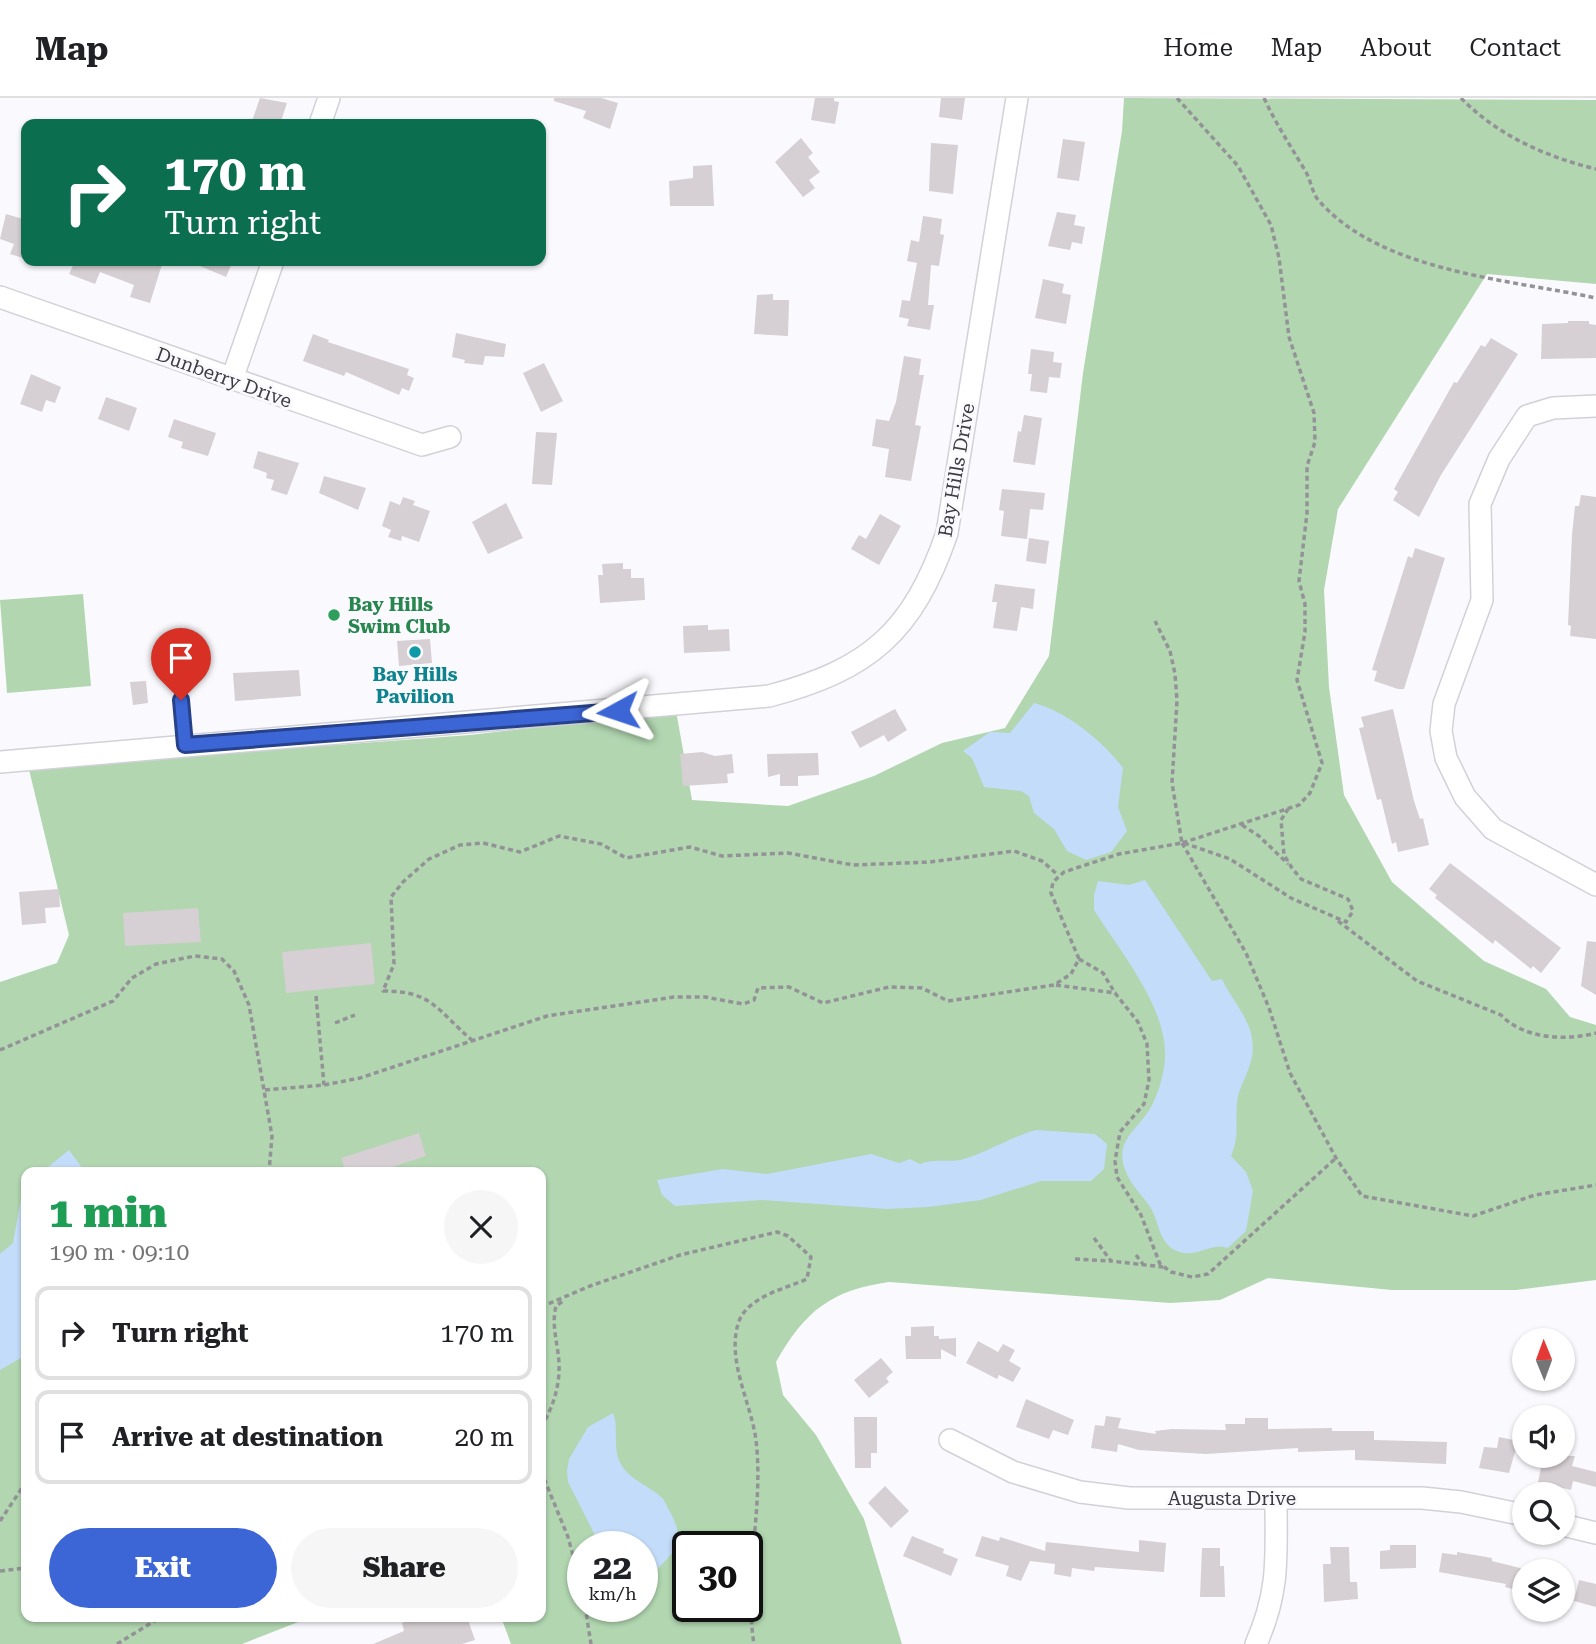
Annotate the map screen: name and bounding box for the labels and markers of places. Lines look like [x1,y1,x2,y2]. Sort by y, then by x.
place label: Bay Hills Swim Club [348,593,451,638]
marker: Bay Hills Swim Club [326,607,342,623]
pin [151,628,211,700]
marker: Bay Hills Pavilion [407,644,423,660]
place label: Bay Hills Pavilion [372,663,458,708]

